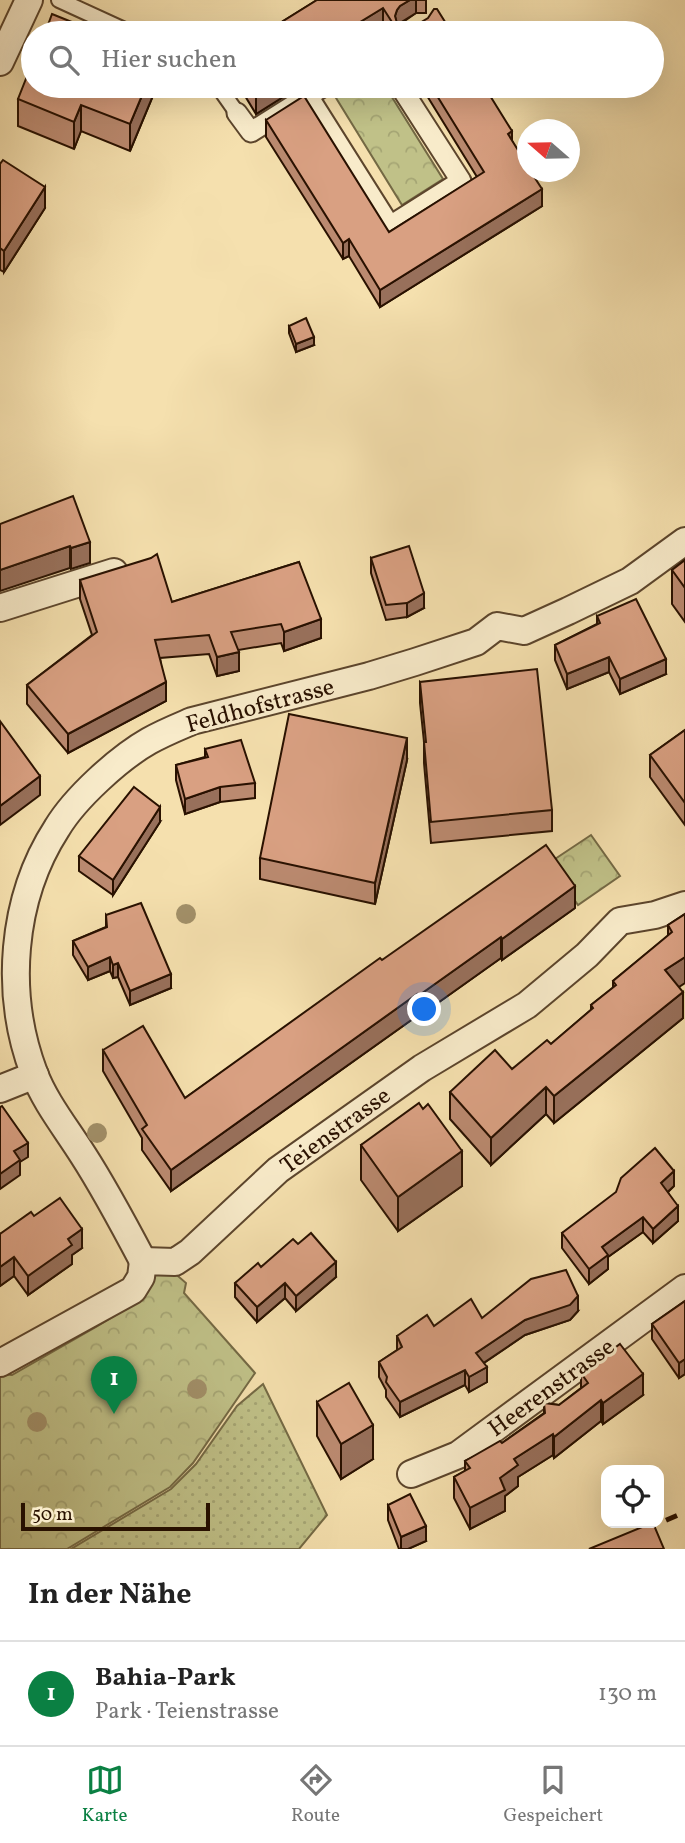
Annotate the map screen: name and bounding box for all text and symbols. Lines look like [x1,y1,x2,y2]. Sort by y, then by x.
search box [21,21,664,98]
icon: search [45,41,83,79]
text: Hier suchen [101,42,237,78]
north arrow [517,119,580,182]
street label: Feldhofstrasse [183,671,338,743]
your location [407,992,441,1026]
street label: Teienstrasse [274,1080,398,1183]
street label: Heerenstrasse [482,1331,623,1446]
pin: 1 [91,1356,137,1414]
map controls [601,1465,664,1528]
button: locate [601,1465,664,1528]
scale bar [21,1500,210,1532]
text: 50 m [32,1502,73,1528]
text: In der Nähe [28,1574,192,1616]
text: Bahia-Park [95,1660,236,1696]
text: 1 [46,1678,56,1710]
text: 130 m [598,1678,657,1710]
text: Park · Teienstrasse [95,1696,279,1728]
tab: Karte [82,1761,128,1829]
tab: Route [291,1761,340,1829]
tab: Gespeichert [504,1761,603,1829]

